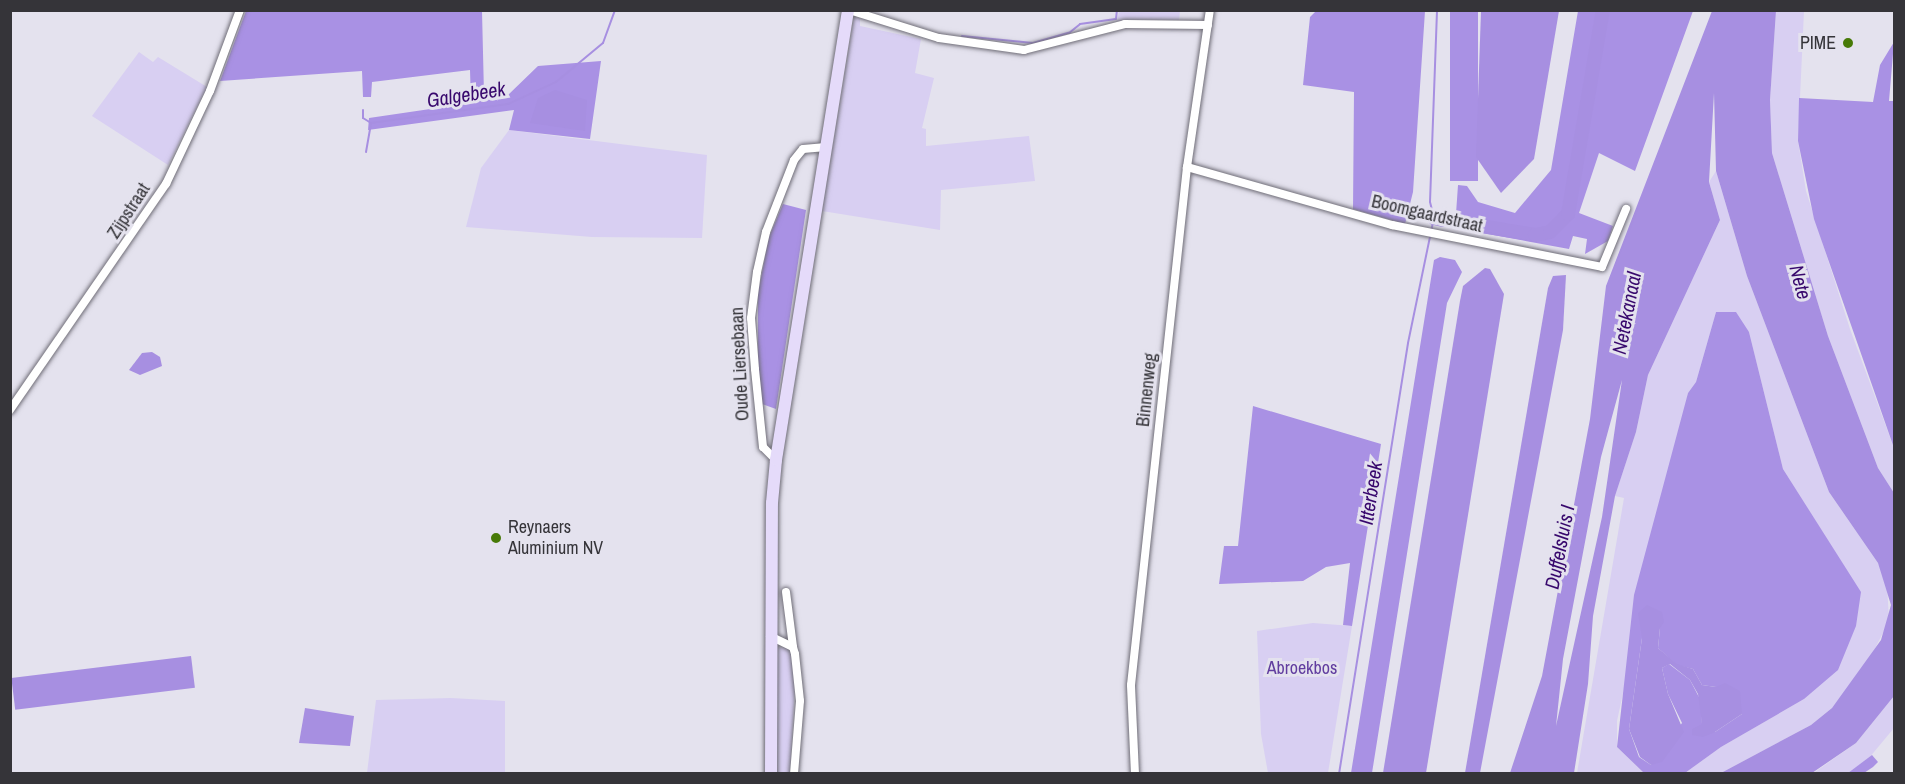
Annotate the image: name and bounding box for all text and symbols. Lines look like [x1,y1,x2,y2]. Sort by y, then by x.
place label: PIME [1800,32,1836,54]
marker: PIME [1841,36,1855,50]
water label: Galgebeek [425,76,507,112]
street label: Zijpstraat [103,179,155,243]
street label: Boomgaardstraat [1369,191,1485,237]
water label: Nete [1785,262,1817,302]
water label: Netekanaal [1606,270,1646,356]
street label: Oude Liersebaan [726,306,754,422]
street label: Binnenweg [1132,352,1162,428]
water label: Itterbeek [1353,460,1387,526]
water label: Duffelsluis I [1539,503,1579,591]
place label: Reynaers Aluminium NV [508,517,603,560]
marker: Reynaers Aluminium NV [489,531,503,545]
park label: Abroekbos [1267,657,1337,679]

